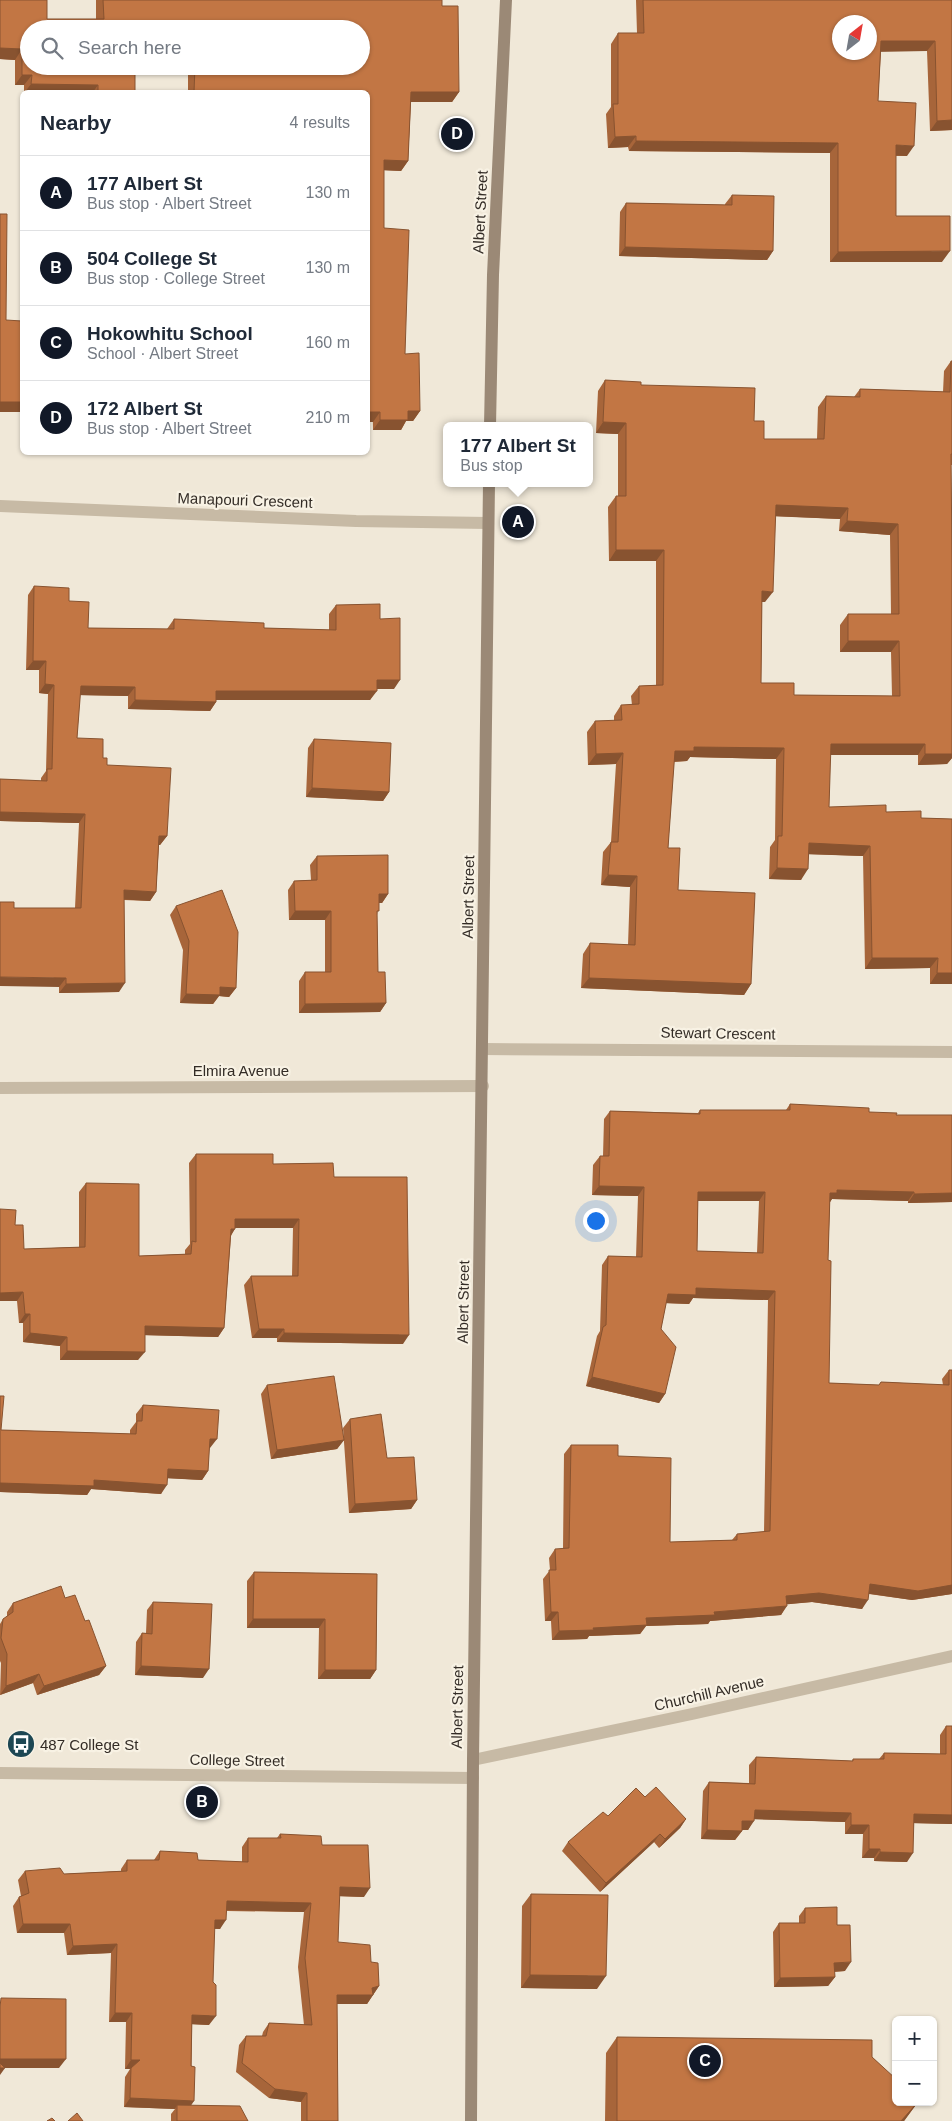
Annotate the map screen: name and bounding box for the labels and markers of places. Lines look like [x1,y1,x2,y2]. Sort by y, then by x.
pin: D [441,115,473,153]
pin: A [502,503,534,541]
bus stop icon: 487 College St [6,1729,36,1759]
place label: 487 College St [40,1736,139,1753]
pin: B [186,1783,218,1821]
pin: C [689,2042,721,2080]

